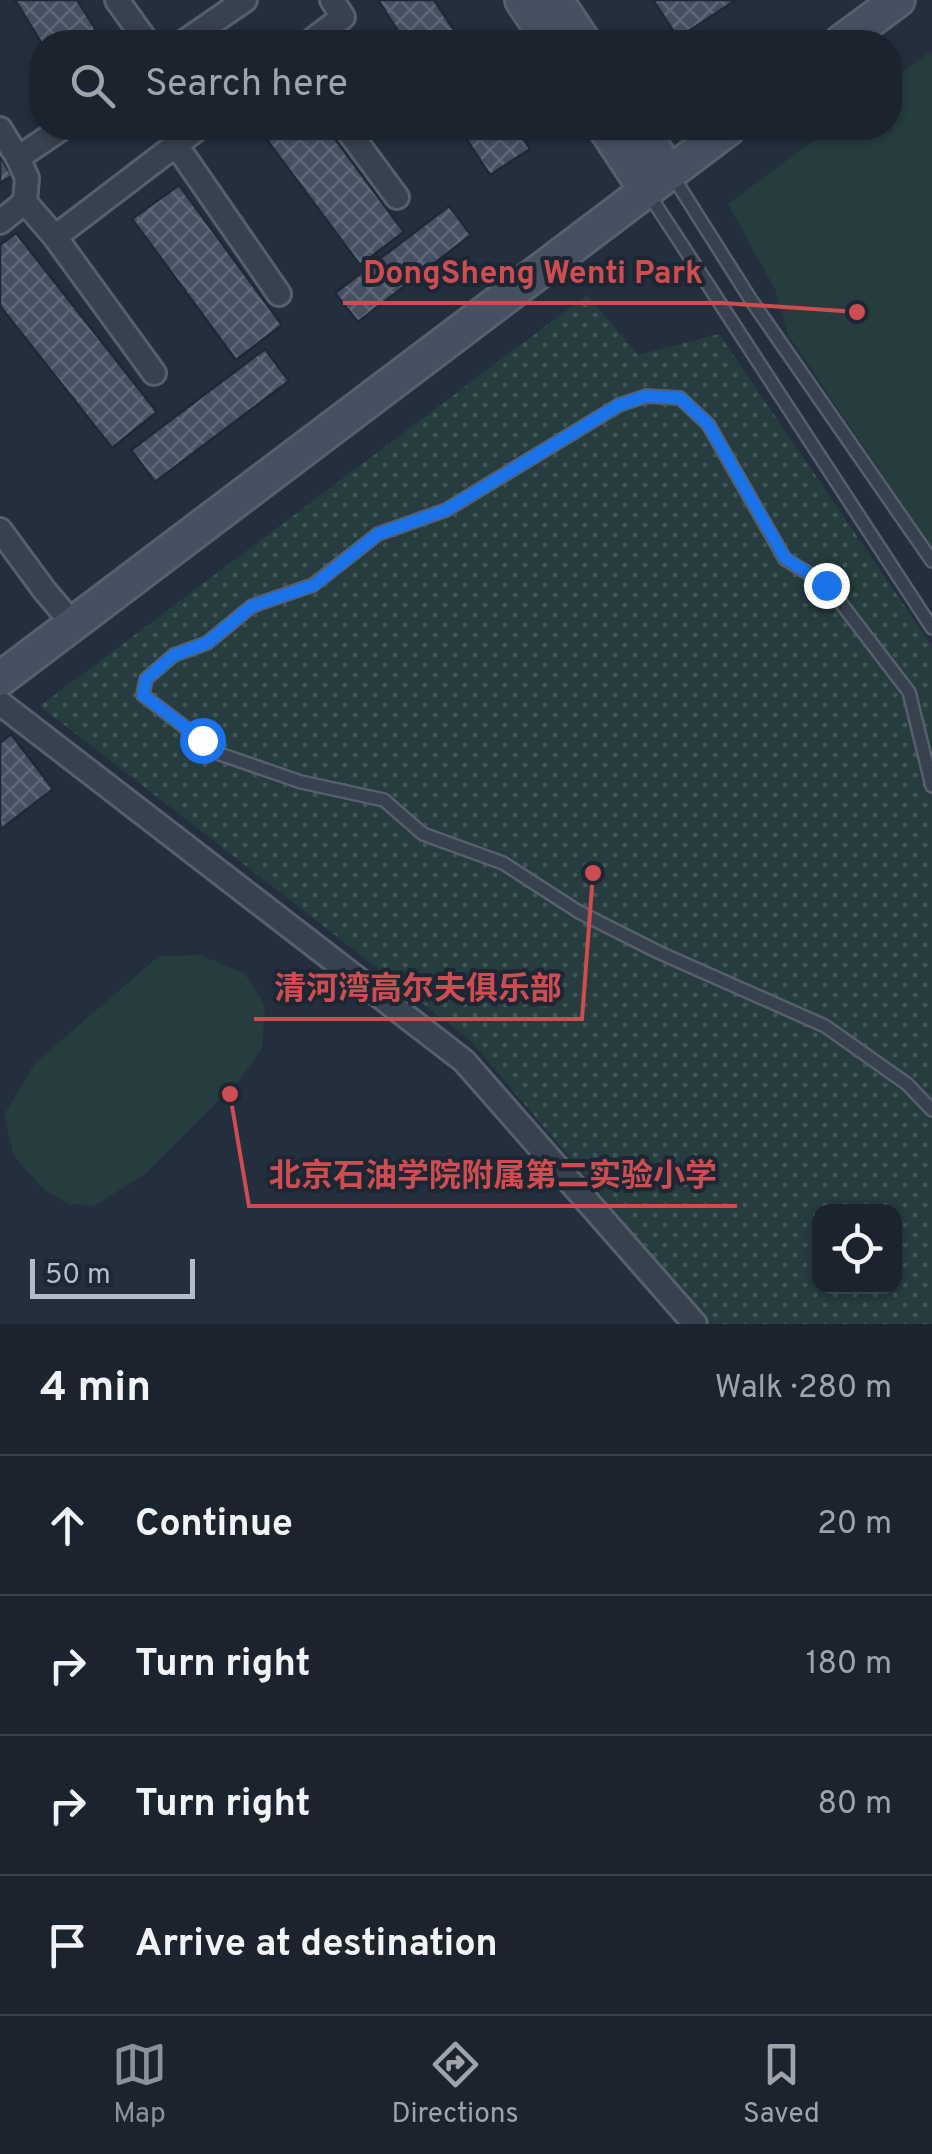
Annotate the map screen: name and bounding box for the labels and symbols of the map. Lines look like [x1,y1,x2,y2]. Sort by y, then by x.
callout: DongSheng Wenti Park [343,241,723,303]
text: DongSheng Wenti Park [363,255,703,295]
route end [804,563,850,609]
route start [180,718,226,764]
callout: 清河湾高尔夫俱乐部 [254,957,582,1019]
text: 清河湾高尔夫俱乐部 [274,971,562,1011]
callout: 北京石油学院附属第二实验小学 [249,1144,737,1206]
text: 北京石油学院附属第二实验小学 [269,1158,717,1198]
scale bar [30,1254,195,1298]

